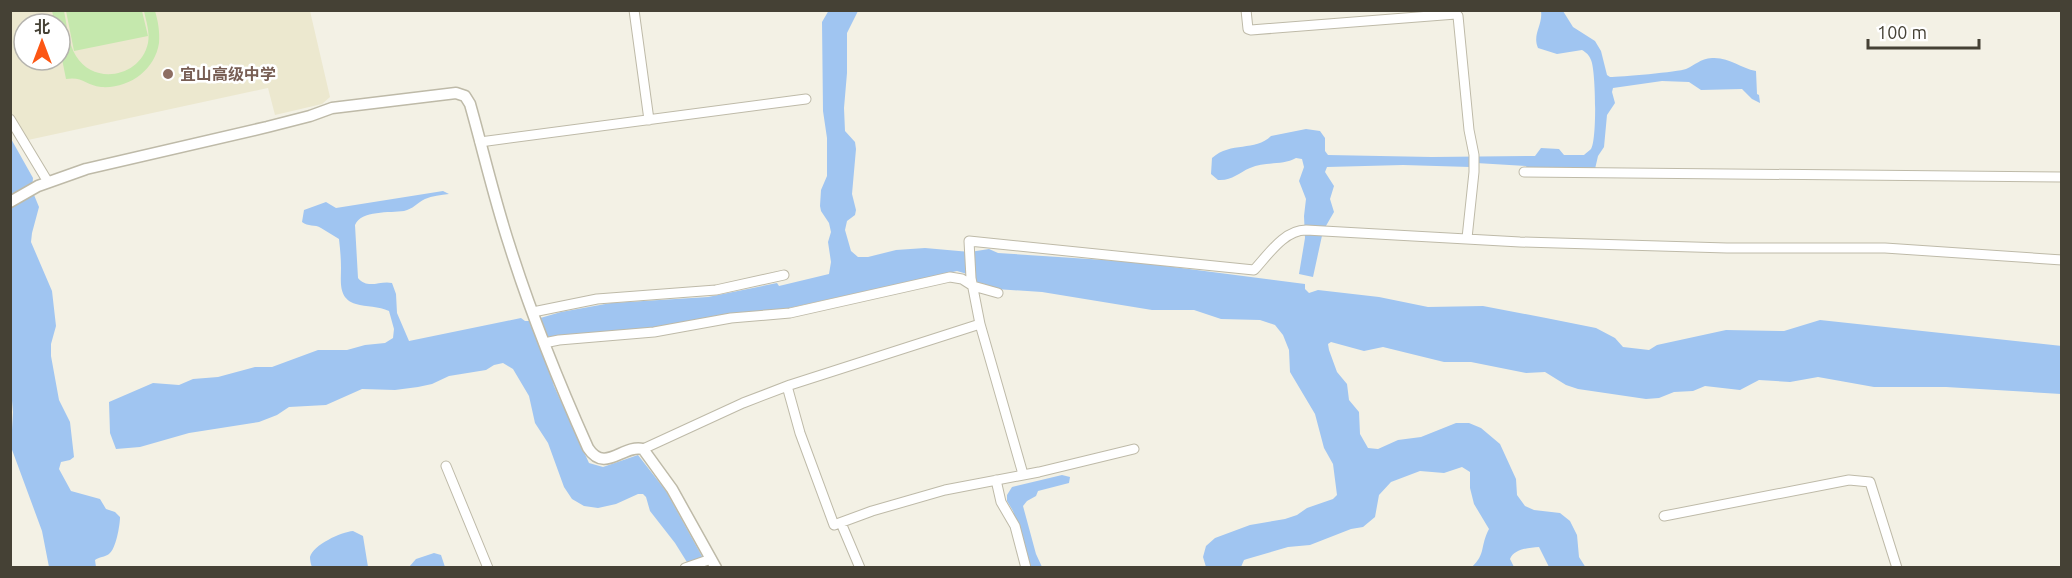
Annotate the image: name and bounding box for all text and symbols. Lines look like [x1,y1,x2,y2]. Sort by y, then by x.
north arrow [12,12,72,72]
scale bar [1868,12,1979,50]
text: 北 [34,18,50,36]
text: 100 m [1877,22,1927,42]
place label: 宜山高级中学 [180,65,276,83]
marker: 宜山高级中学 [161,67,175,81]

